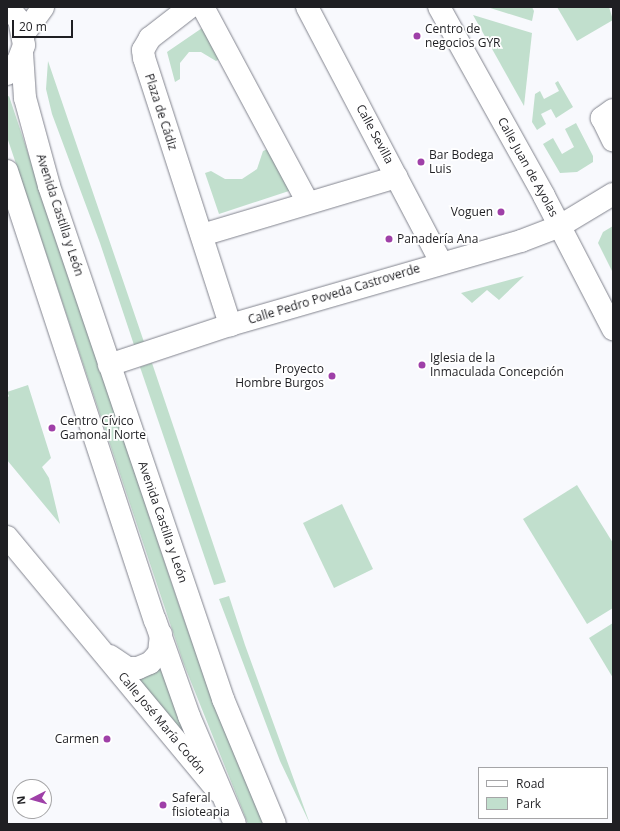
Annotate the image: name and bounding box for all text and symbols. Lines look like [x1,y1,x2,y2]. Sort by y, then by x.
scale bar [14,12,75,38]
text: 20 m [19,18,47,35]
place label: Centro de negocios GYR [425,22,501,50]
marker: Centro de negocios GYR [412,31,422,41]
street label: Plaza de Cádiz [142,72,180,152]
street label: Calle Sevilla [353,102,397,166]
street label: Calle Juan de Ayolas [495,115,561,219]
place label: Bar Bodega Luis [429,148,494,176]
street label: Avenida Castilla y León [33,152,87,278]
marker: Bar Bodega Luis [416,157,426,167]
place label: Voguen [451,205,493,219]
marker: Voguen [496,207,506,217]
place label: Panadería Ana [397,232,478,246]
marker: Panadería Ana [384,234,394,244]
street label: Calle Pedro Poveda Castroverde [246,261,422,327]
place label: Iglesia de la Inmaculada Concepción [430,351,564,379]
marker: Iglesia de la Inmaculada Concepción [417,360,427,370]
place label: Proyecto Hombre Burgos [235,362,324,390]
marker: Proyecto Hombre Burgos [327,371,337,381]
place label: Centro Cívico Gamonal Norte [60,414,146,442]
marker: Centro Cívico Gamonal Norte [47,423,57,433]
street label: Avenida Castilla y León [135,459,191,585]
street label: Calle José María Codón [115,669,209,777]
place label: Carmen [55,732,99,746]
marker: Carmen [102,734,112,744]
legend [478,767,608,819]
text: Road [516,775,545,792]
north arrow [12,779,52,819]
place label: Saferal fisioteapia [172,791,230,819]
text: N [13,795,28,805]
text: Park [516,795,541,812]
marker: Saferal fisioteapia [157,799,169,811]

